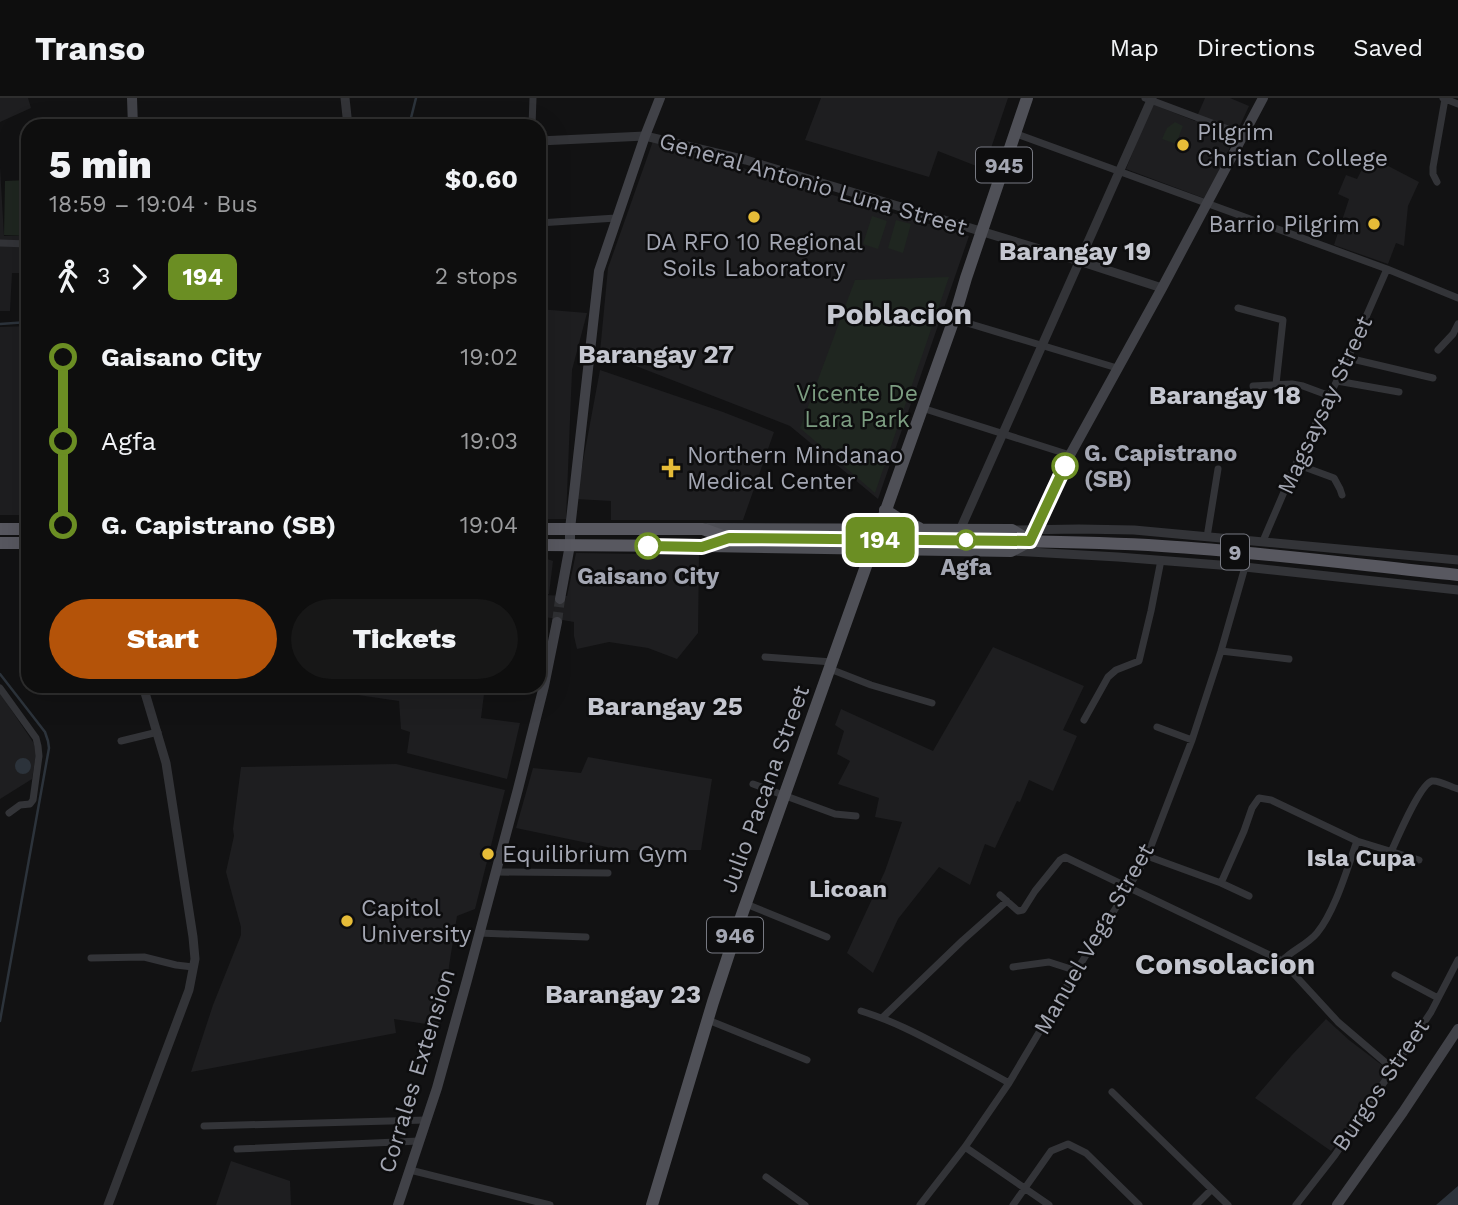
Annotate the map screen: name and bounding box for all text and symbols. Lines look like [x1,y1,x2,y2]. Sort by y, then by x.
text: Transo [35,29,145,68]
text: Map [1110,34,1159,62]
text: Directions [1197,34,1315,62]
text: Saved [1353,34,1423,62]
place label: Pilgrim Christian College [1197,119,1388,172]
street label: General Antonio Luna Street [656,127,970,241]
marker: Pilgrim Christian College [1175,137,1191,153]
text: 5 min [49,143,152,187]
road number: 945 [976,148,1032,182]
text: $0.60 [445,164,518,194]
text: 18:59 – 19:04 · Bus [49,191,258,218]
marker: DA RFO 10 Regional Soils Laboratory [746,209,762,225]
place label: Barrio Pilgrim [1209,211,1360,238]
marker: Barrio Pilgrim [1366,216,1382,232]
place label: DA RFO 10 Regional Soils Laboratory [645,229,863,282]
district label: Barangay 19 [999,236,1151,266]
icon: walk [49,258,87,296]
icon: forward [120,258,158,296]
text: 3 [97,263,110,290]
text: 194 [182,263,223,291]
text: 2 stops [435,263,518,290]
district label: Poblacion [826,296,972,331]
street label: Magsaysay Street [1272,311,1378,498]
district label: Barangay 27 [578,339,734,369]
text: Gaisano City [101,342,262,372]
text: 19:02 [460,344,518,371]
park label: Vicente De Lara Park [796,380,918,433]
district label: Barangay 18 [1149,380,1301,410]
text: Agfa [101,426,156,456]
text: 19:03 [461,428,518,455]
place label: G. Capistrano (SB) [1084,440,1237,493]
place label: Northern Mindanao Medical Center [687,442,903,495]
marker: G. Capistrano (SB) [1052,453,1078,479]
marker: Northern Mindanao Medical Center [661,458,681,478]
text: G. Capistrano (SB) [101,510,336,540]
text: 19:04 [460,512,518,539]
line badge: 194 [840,517,920,563]
text: 194 [860,526,900,554]
marker: Agfa [956,530,976,550]
marker: Gaisano City [635,533,661,559]
road number: 9 [1221,534,1249,570]
place label: Agfa [940,554,992,581]
place label: Gaisano City [577,563,719,590]
button: Start [49,599,277,679]
button: Tickets [291,599,518,679]
street label: Julio Pacana Street [715,681,815,896]
district label: Barangay 25 [587,691,743,721]
street label: Manuel Vega Street [1028,838,1160,1039]
place label: Equilibrium Gym [502,841,688,868]
district label: Isla Cupa [1307,844,1416,872]
marker: Equilibrium Gym [480,846,496,862]
district label: Licoan [809,875,887,903]
place label: Capitol University [361,895,472,948]
marker: Capitol University [339,913,355,929]
road number: 946 [707,918,763,952]
district label: Consolacion [1135,946,1315,981]
street label: Corrales Extension [373,966,461,1176]
district label: Barangay 23 [545,979,701,1009]
street label: Burgos Street [1327,1014,1435,1156]

